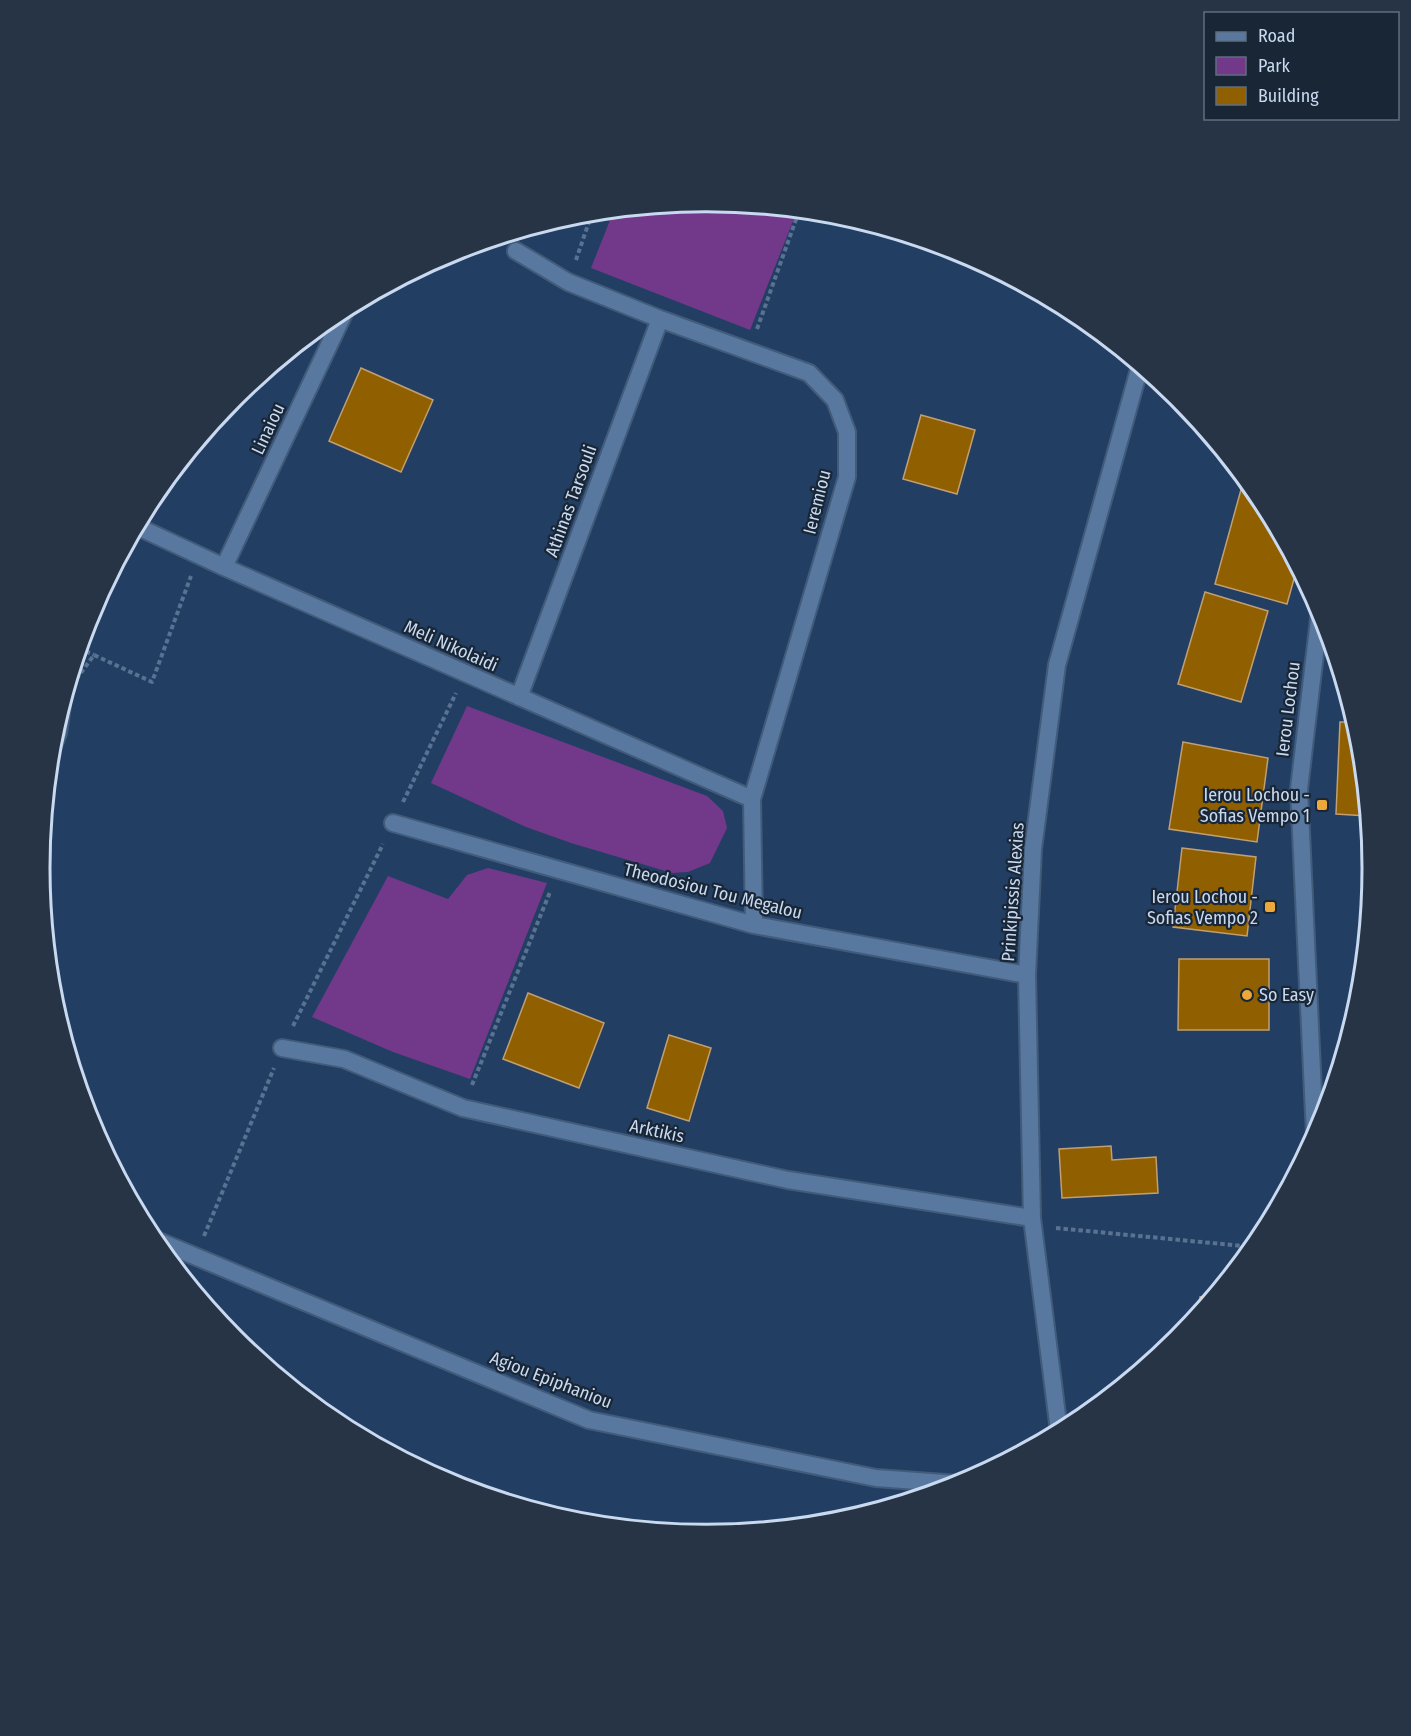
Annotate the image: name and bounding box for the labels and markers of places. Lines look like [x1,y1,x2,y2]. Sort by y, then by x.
place label: Ierou Lochou - Sofias Vempo 1 [1200,784,1310,827]
marker: Ierou Lochou - Sofias Vempo 1 [1315,798,1329,812]
place label: Ierou Lochou - Sofias Vempo 2 [1147,886,1258,929]
marker: Ierou Lochou - Sofias Vempo 2 [1263,900,1277,914]
place label: So Easy [1259,984,1314,1006]
marker: So Easy [1240,988,1254,1002]

